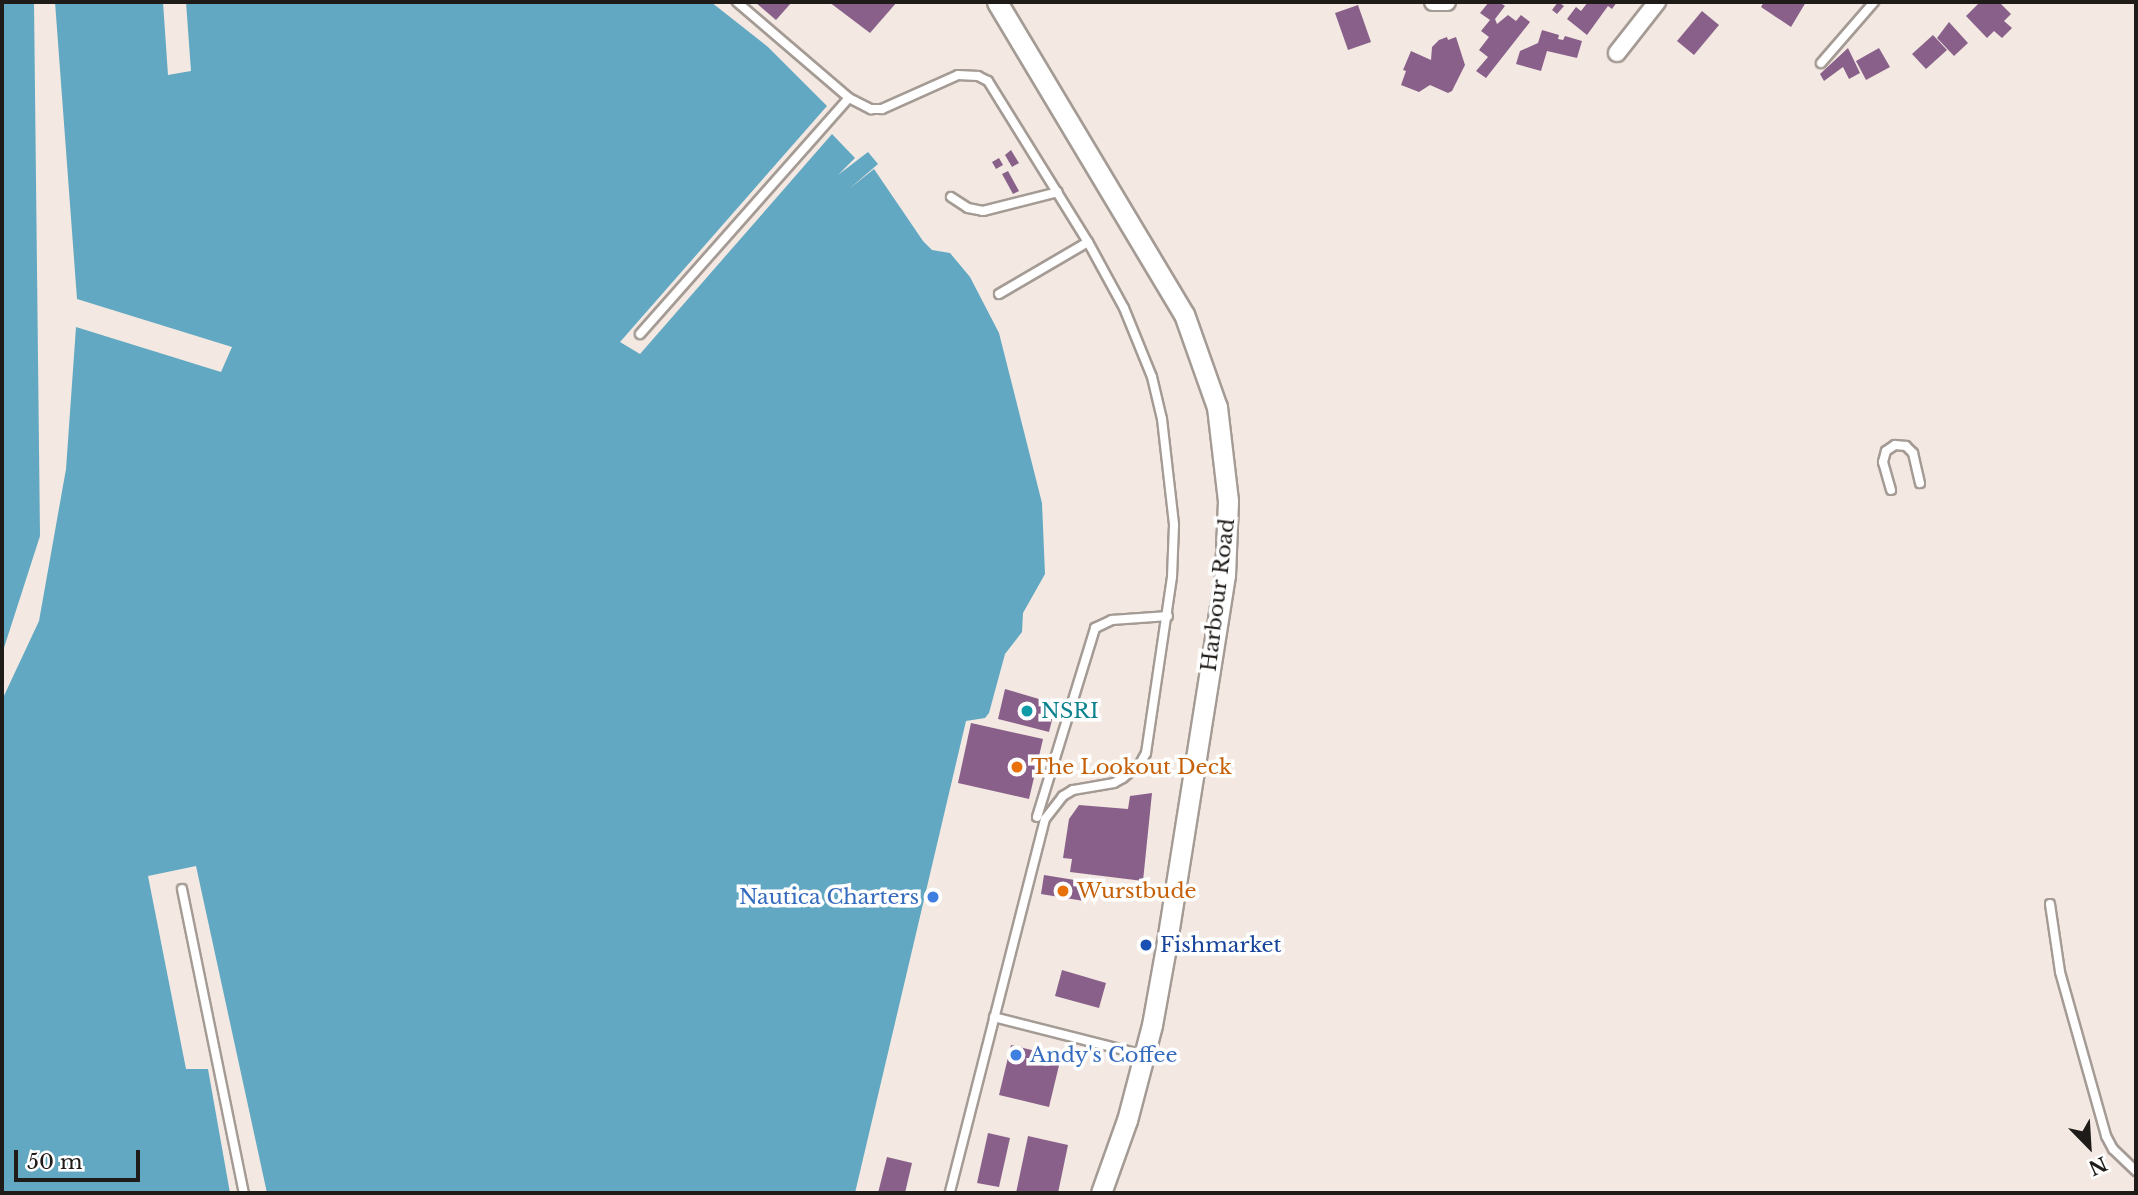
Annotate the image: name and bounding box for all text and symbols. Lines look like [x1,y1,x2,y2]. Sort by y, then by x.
street label: Harbour Road [1196,517,1240,673]
place label: NSRI [1041,698,1099,724]
marker: NSRI [1019,703,1035,719]
place label: The Lookout Deck [1031,754,1232,780]
marker: The Lookout Deck [1009,759,1025,775]
place label: Wurstbude [1077,878,1197,904]
marker: Wurstbude [1055,883,1071,899]
place label: Nautica Charters [739,884,919,910]
marker: Nautica Charters [925,889,941,905]
place label: Fishmarket [1160,932,1282,958]
marker: Fishmarket [1138,937,1154,953]
place label: Andy's Coffee [1030,1042,1178,1068]
marker: Andy's Coffee [1008,1047,1024,1063]
north arrow [2054,1111,2124,1181]
scale bar [18,1136,144,1180]
text: 50 m [27,1149,82,1175]
text: N [2085,1152,2111,1180]

